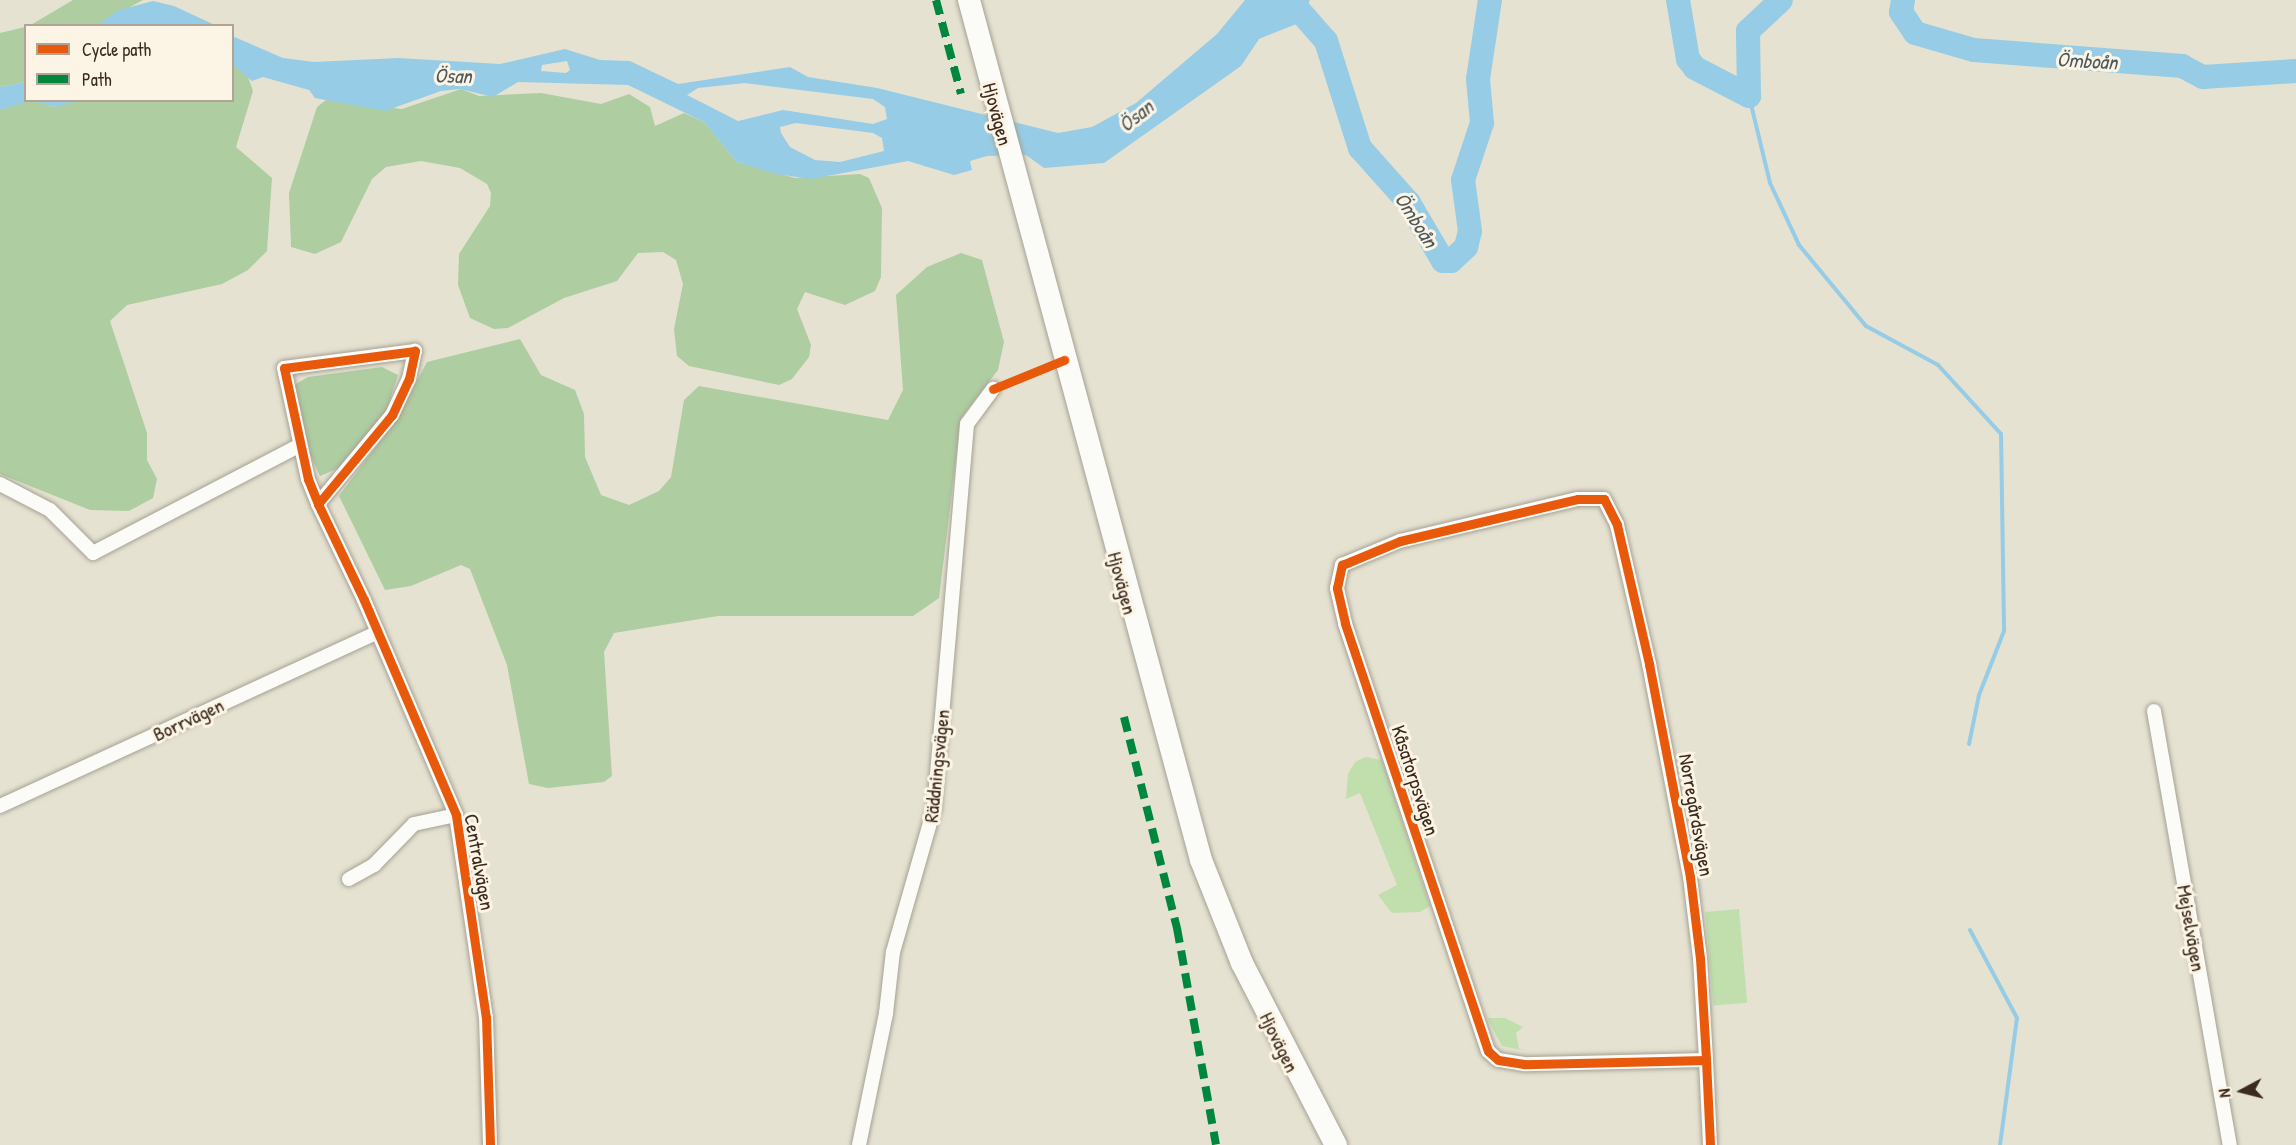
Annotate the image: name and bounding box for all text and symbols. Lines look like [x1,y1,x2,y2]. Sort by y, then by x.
legend [24,24,234,102]
text: Cycle path [82,37,151,62]
water label: Ömboån [2056,47,2118,75]
water label: Ösan [434,63,472,89]
text: Path [82,67,111,92]
street label: Hjovägen [978,80,1018,148]
water label: Ösan [1114,94,1158,138]
water label: Ömboån [1389,188,1443,252]
street label: Hjovägen [1103,549,1143,617]
street label: Borrvägen [149,692,227,746]
street label: Räddningsvägen [918,708,954,824]
street label: Kåsatorpsvägen [1387,722,1445,838]
street label: Norregårdsvägen [1674,752,1720,878]
street label: Centralvägen [460,812,500,912]
street label: Mejselvägen [2173,883,2211,973]
street label: Hjovägen [1255,1008,1305,1076]
north arrow [2212,1061,2272,1121]
text: N [2213,1088,2236,1099]

